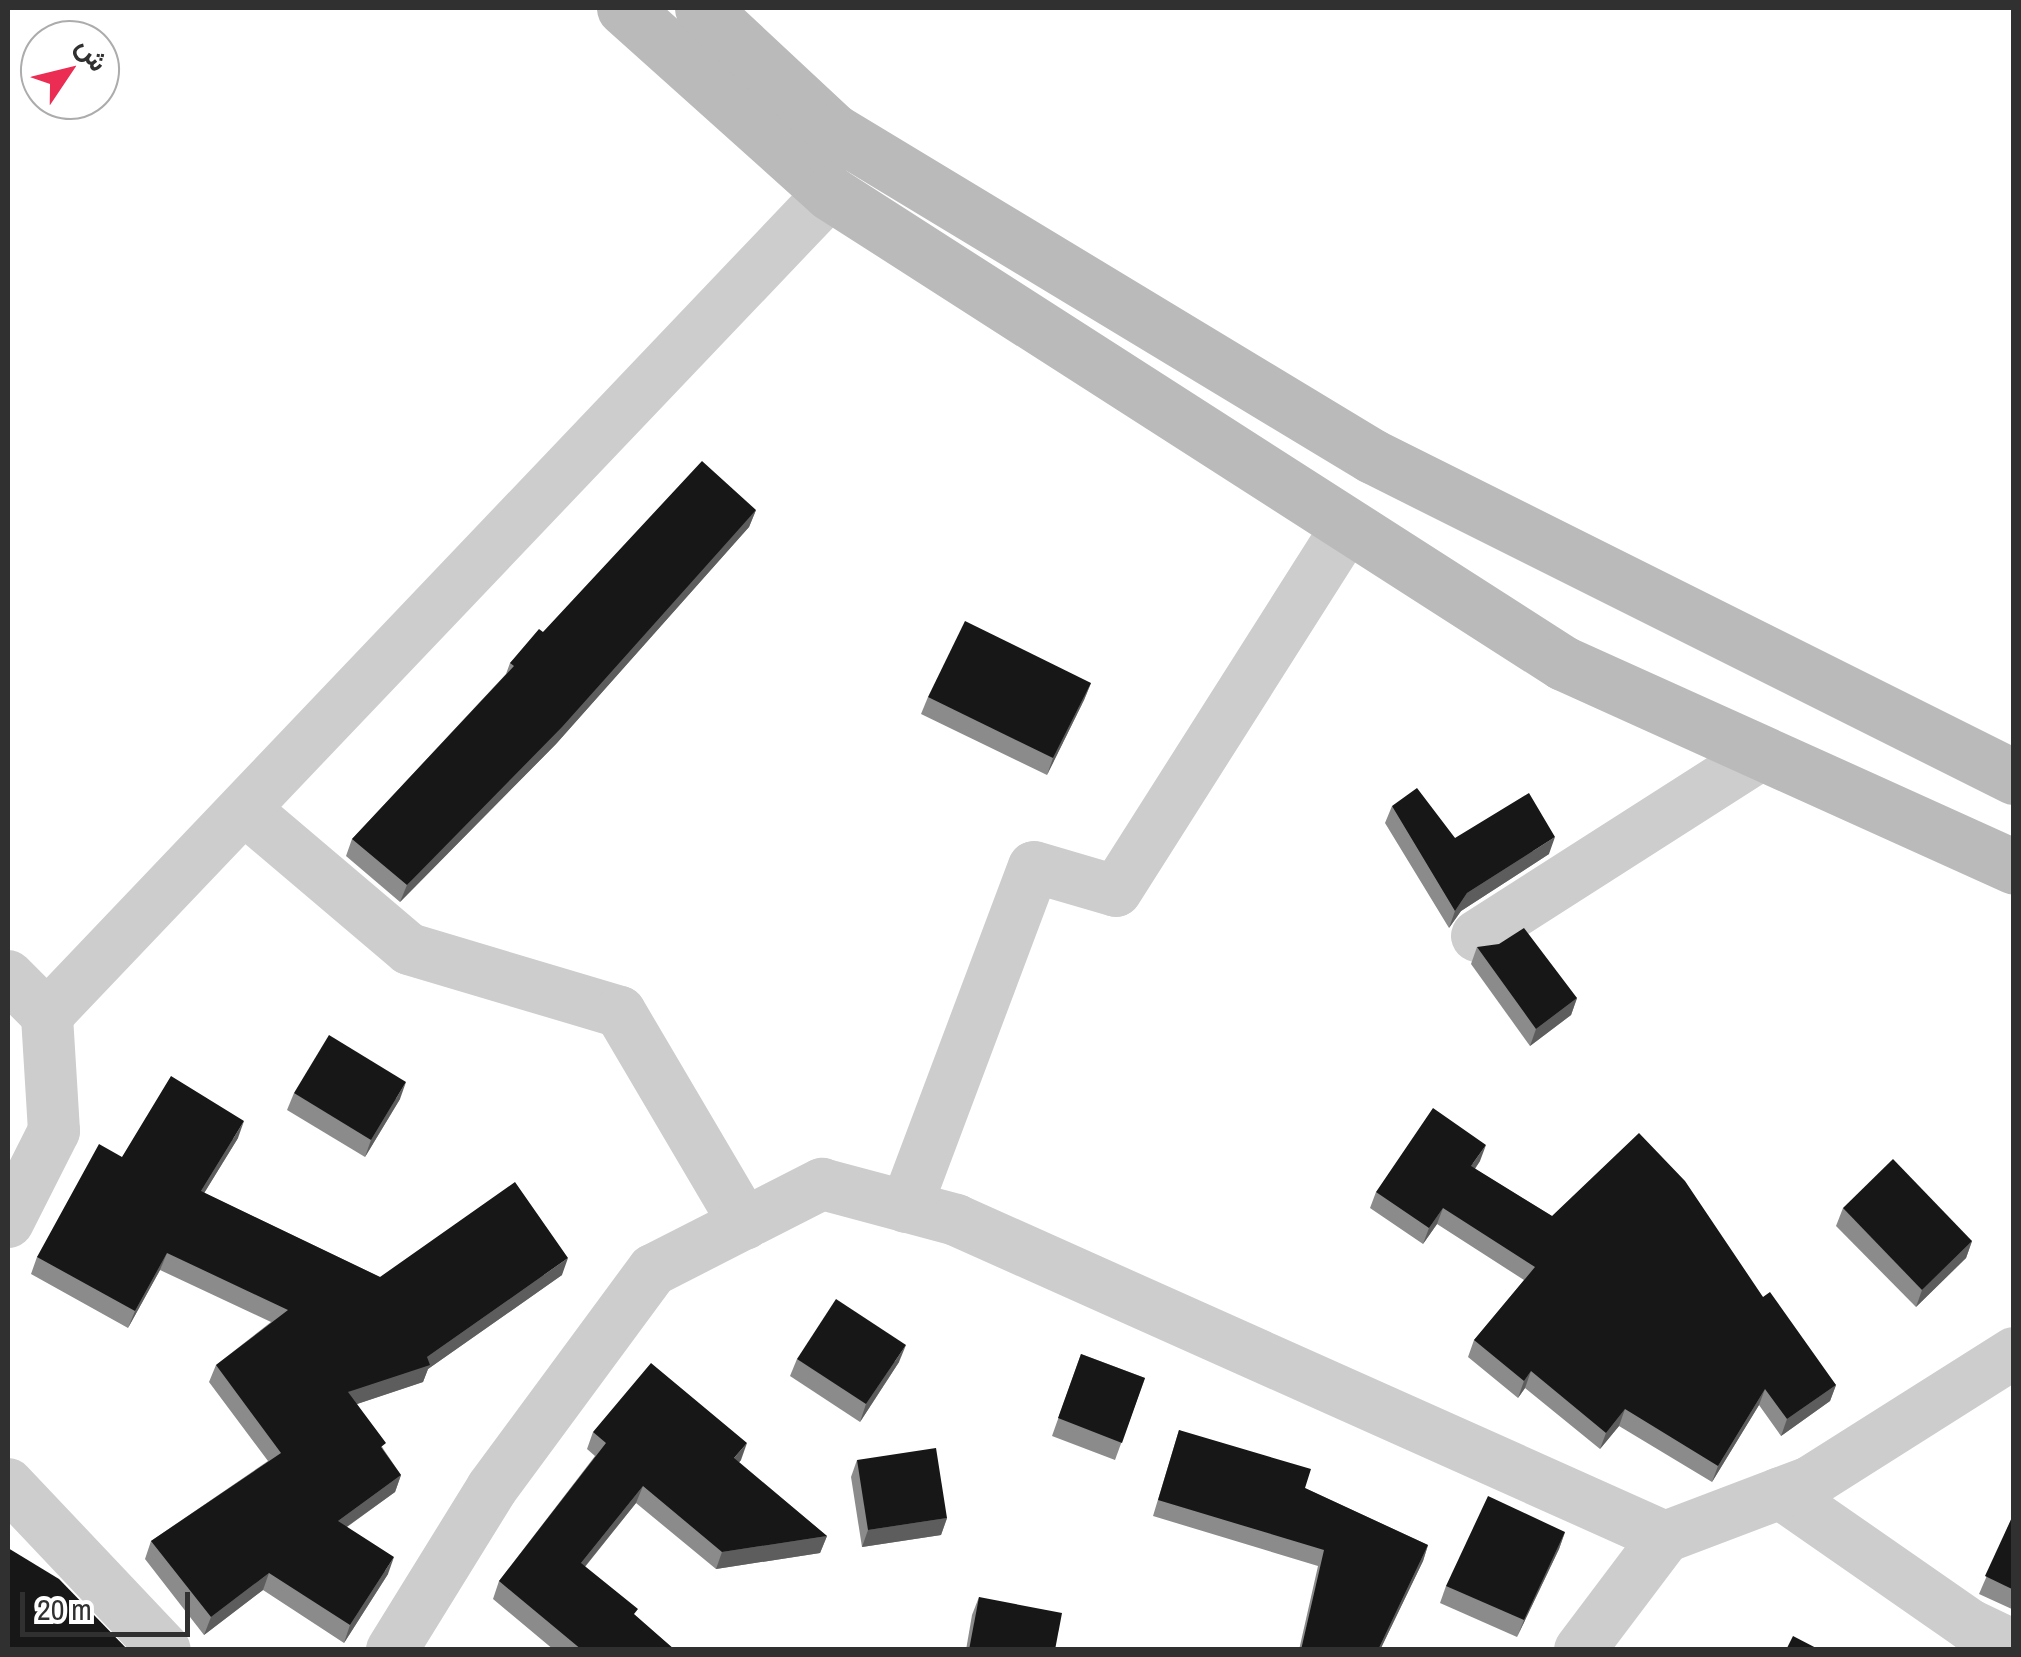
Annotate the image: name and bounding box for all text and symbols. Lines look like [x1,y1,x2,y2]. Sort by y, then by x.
north arrow [20,20,120,120]
text: ش [68,29,118,79]
scale bar [25,1572,195,1634]
text: 20 m [37,1589,92,1629]

